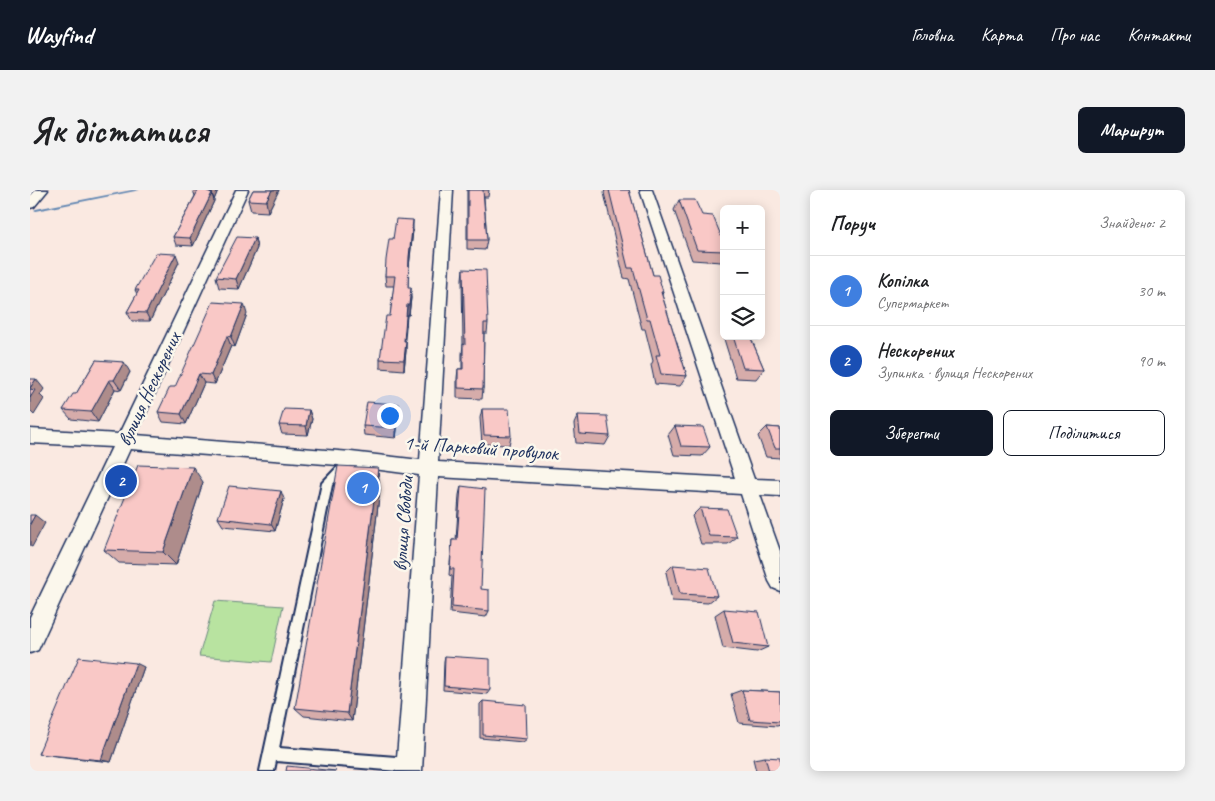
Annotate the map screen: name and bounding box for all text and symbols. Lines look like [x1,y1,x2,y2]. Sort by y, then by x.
text: Wayfind [25,20,92,50]
text: Головна [911,24,953,46]
text: Карта [981,24,1022,46]
text: Про нас [1050,24,1100,46]
text: Контакти [1128,24,1190,46]
button: Маршрут [1078,107,1185,153]
text: Як дістатися [30,108,208,153]
map controls [720,205,765,340]
button: + [720,205,765,250]
text: Поруч [830,210,875,236]
text: Знайдено: 2 [1099,213,1165,233]
button: − [720,250,765,295]
text: Копілка [877,269,928,293]
text: 1 [842,281,850,301]
text: 30 m [1138,281,1165,301]
text: Супермаркет [877,293,948,313]
button: layers [720,295,765,340]
street label: вулиця Нескорених [112,326,187,450]
text: Нескорених [877,339,954,363]
text: 2 [842,351,850,371]
text: 90 m [1138,351,1165,371]
text: Зупинка · вулиця Нескорених [877,363,1032,383]
your location [377,403,403,429]
button: Зберегти [830,410,993,456]
button: Поділитися [1003,410,1165,456]
street label: 1-й Парковий провулок [403,430,561,466]
pin: 2 [105,462,137,500]
pin: 1 [347,469,379,507]
street label: вулиця Свободи [387,474,419,572]

